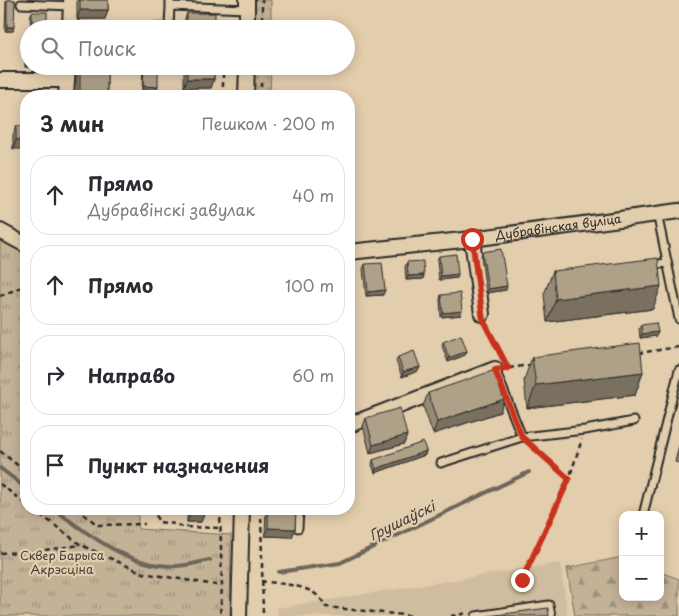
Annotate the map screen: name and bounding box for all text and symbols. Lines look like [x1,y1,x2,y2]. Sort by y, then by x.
search box [20,20,355,75]
icon: search [38,34,66,62]
text: Поиск [78,34,136,62]
text: 3 мин [40,107,104,139]
text: Пешком · 200 m [201,111,335,135]
text: Прямо [88,169,153,197]
icon: ahead [41,181,69,209]
text: 40 m [292,183,334,207]
text: Дубравінскі завулак [88,197,255,221]
street label: Дубравінская вуліца [493,209,623,244]
route start [461,228,484,251]
icon: ahead [41,271,69,299]
text: Прямо [88,271,153,299]
text: 100 m [285,273,334,297]
icon: right [41,361,69,389]
text: Направо [88,361,175,389]
text: 60 m [292,363,334,387]
icon: arrive [41,451,69,479]
text: Пункт назначения [88,451,269,479]
water label: Грушаўскі [365,495,440,546]
map controls [619,511,664,601]
button: + [619,511,664,556]
park label: Сквер Барыса Акрэсціна [20,546,105,578]
button: − [619,556,664,601]
route end [511,569,534,592]

